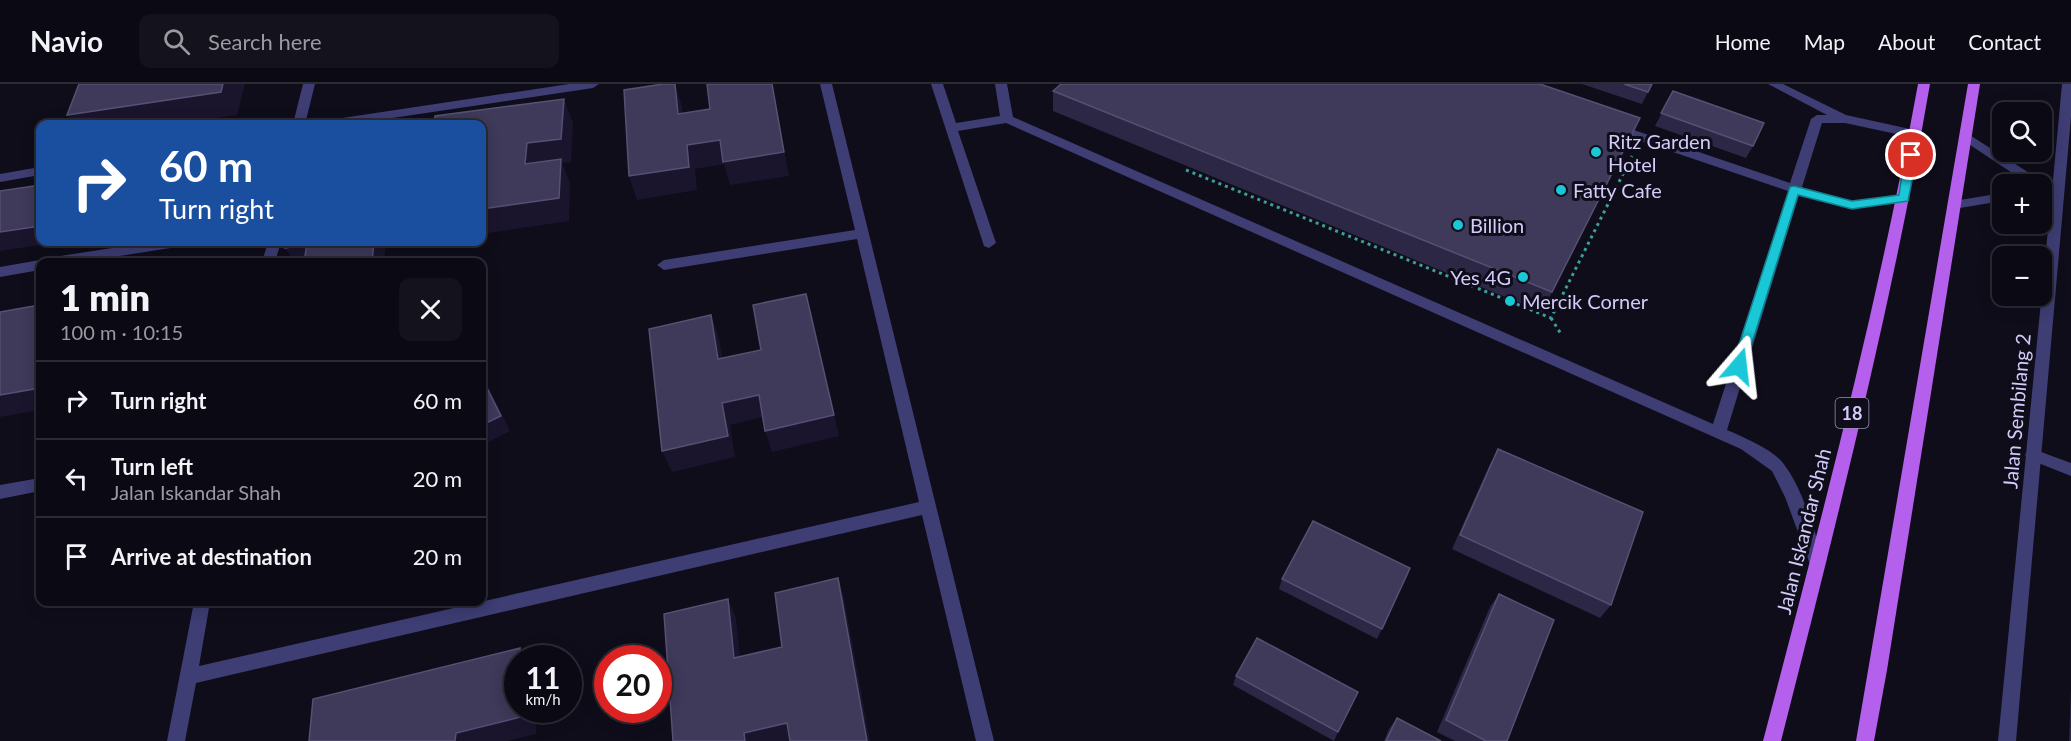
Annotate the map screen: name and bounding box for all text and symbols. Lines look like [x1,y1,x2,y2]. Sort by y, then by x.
search box [139,14,559,68]
text: Navio [30,24,103,58]
icon: search [160,25,193,58]
text: Search here [208,28,322,55]
text: Home [1715,29,1771,54]
text: Map [1804,29,1845,54]
text: About [1878,29,1935,54]
text: Contact [1968,29,2041,54]
map controls [1992,102,2052,306]
button: search [1992,102,2052,162]
place label: Ritz Garden Hotel [1608,129,1711,176]
pin [1885,129,1936,180]
icon: arrive [1894,138,1927,171]
text: 60 m [159,141,253,191]
icon: right [60,144,138,222]
marker: Ritz Garden Hotel [1589,145,1603,159]
button: + [1992,174,2052,234]
place label: Fatty Cafe [1573,178,1662,202]
marker: Fatty Cafe [1554,183,1568,197]
text: Turn right [159,192,274,225]
place label: Billion [1470,213,1524,237]
marker: Billion [1451,218,1465,232]
button: − [1992,246,2052,306]
place label: Yes 4G [1450,265,1511,289]
marker: Yes 4G [1516,270,1530,284]
text: 1 min [60,275,150,319]
button: close [399,278,462,341]
place label: Mercik Corner [1522,289,1649,313]
marker: Mercik Corner [1503,294,1517,308]
text: 100 m · 10:15 [60,320,183,344]
street label: Jalan Sembilang 2 [1997,332,2035,490]
position arrow [1707,334,1771,398]
icon: right [60,384,93,417]
text: Turn right [111,387,206,414]
text: 60 m [413,387,462,414]
road number: 18 [1836,398,1868,428]
street label: Jalan Iskandar Shah [1771,446,1835,616]
text: Turn left [111,453,193,480]
icon: left [60,462,93,495]
text: 20 m [413,465,462,492]
text: Jalan Iskandar Shah [111,480,281,504]
icon: arrive [60,540,93,573]
text: Arrive at destination [111,543,312,570]
text: 20 m [413,543,462,570]
speed limit sign: 20 [594,645,672,723]
text: 11 [526,659,560,695]
text: km/h [525,690,561,708]

